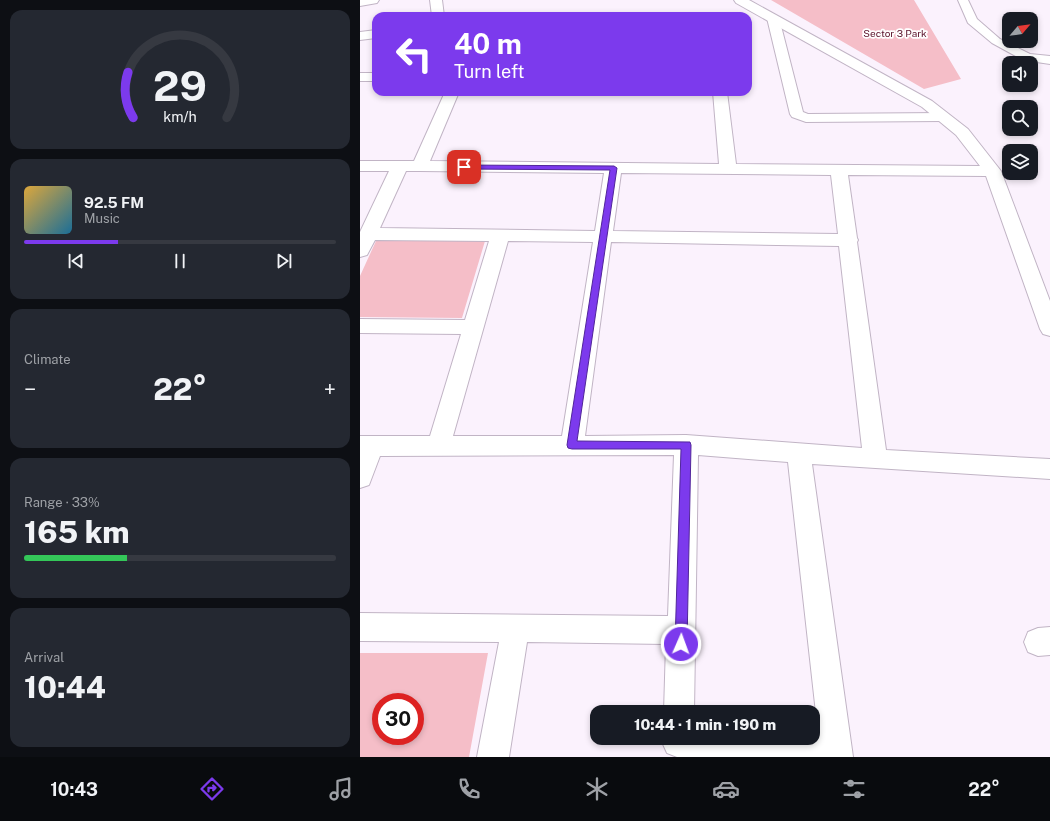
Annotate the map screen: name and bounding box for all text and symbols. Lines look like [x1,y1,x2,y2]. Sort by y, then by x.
north arrow [1002,12,1038,48]
map controls [1002,12,1038,180]
text: 40 m [454,27,522,60]
park label: Sector 3 Park [863,27,927,39]
icon: left [388,28,440,80]
button: sound [1002,56,1038,92]
text: 29 [153,61,207,110]
text: Turn left [454,61,524,82]
button: search [1002,100,1038,136]
text: km/h [163,107,197,124]
button: layers [1002,144,1038,180]
pin [447,150,481,184]
icon: arrive [453,156,475,178]
text: 92.5 FM [84,194,144,211]
text: Music [84,211,120,226]
icon: previous [65,250,87,272]
icon: pause [169,250,191,272]
icon: next [273,250,295,272]
text: Climate [24,352,71,367]
text: 22° [153,371,207,407]
text: − [24,376,36,402]
text: + [324,376,336,402]
text: Range · 33% [24,495,100,510]
text: 165 km [24,514,130,550]
position arrow [660,623,702,665]
text: Arrival [24,650,64,665]
text: 10:44 [24,669,106,705]
speed limit sign: 30 [372,693,424,745]
text: 10:44 · 1 min · 190 m [634,716,776,733]
icon: directions [198,775,226,803]
icon: music [327,775,355,803]
icon: phone [455,775,483,803]
icon: climate [583,775,611,803]
icon: car [712,775,740,803]
icon: filters [840,775,868,803]
text: 10:43 [50,779,98,800]
text: 22° [968,779,1000,800]

